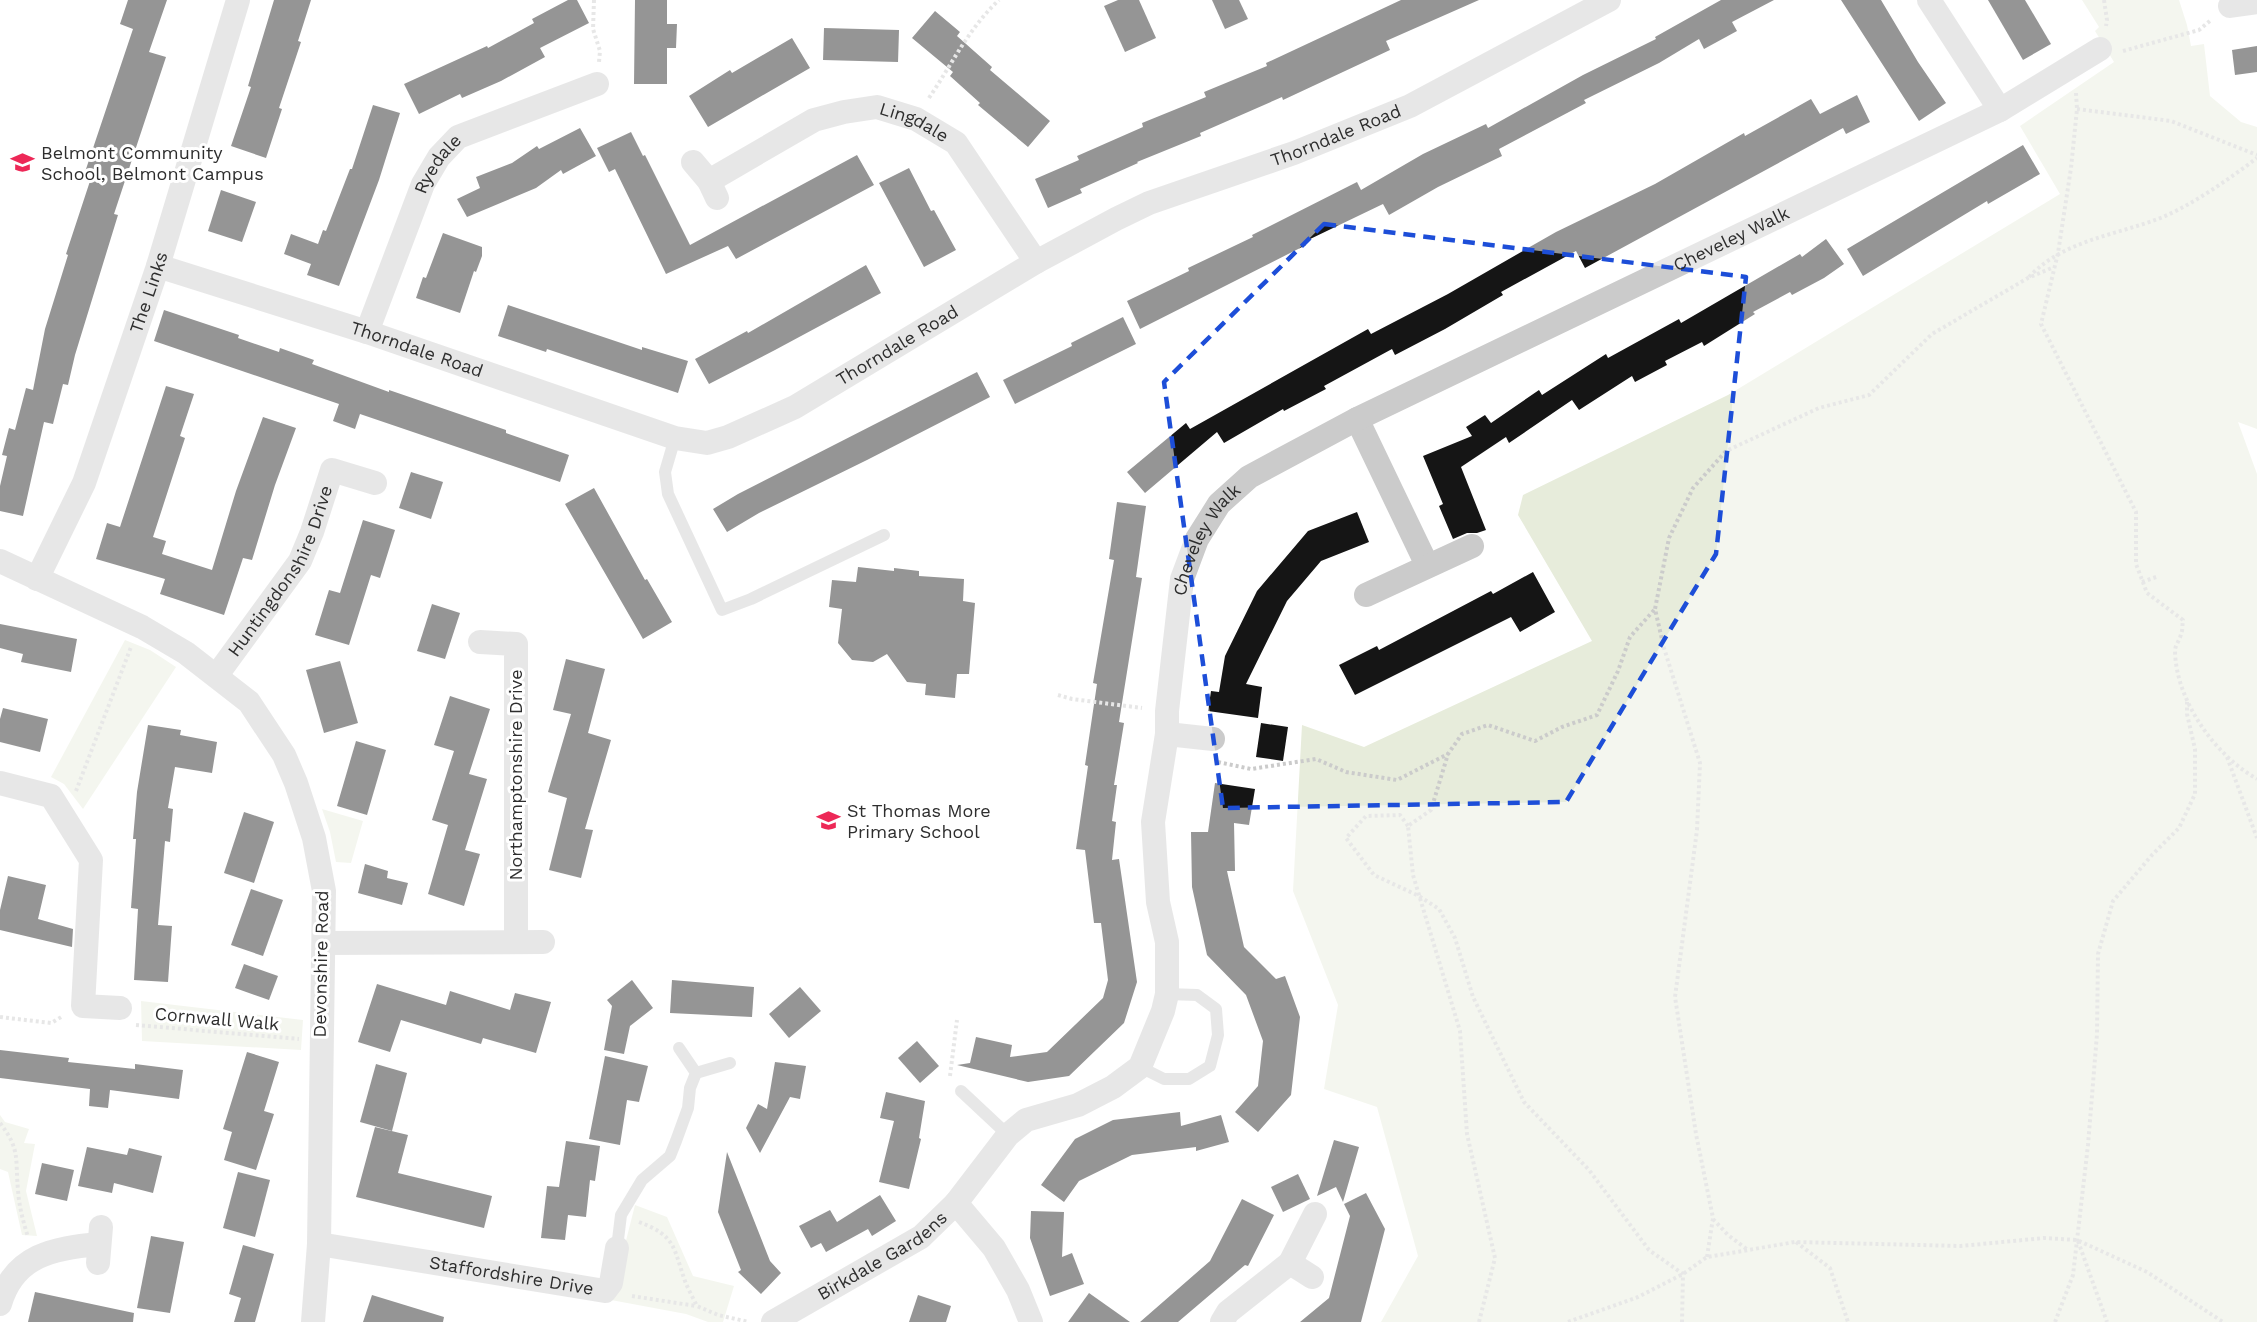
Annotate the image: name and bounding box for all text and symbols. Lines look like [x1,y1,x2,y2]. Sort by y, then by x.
street label: Lingdale [877,97,953,146]
street label: Thorndale Road [1268,100,1404,170]
street label: Ryedale [409,129,465,196]
place label: Belmont Community School, Belmont Campus [41,142,264,184]
school or university icon: Belmont Community School, Belmont Campus [10,150,36,176]
street label: Cheveley Walk [1670,202,1792,275]
street label: The Links [125,249,172,336]
street label: Thorndale Road [832,300,962,390]
street label: Thorndale Road [348,317,486,381]
street label: Cheveley Walk [1169,479,1244,597]
street label: Huntingdonshire Drive [223,483,336,660]
street label: Northamptonshire Drive [505,669,526,881]
place label: St Thomas More Primary School [847,800,991,842]
school or university icon: St Thomas More Primary School [816,808,842,834]
street label: Devonshire Road [309,890,332,1038]
street label: Cornwall Walk [154,1003,280,1034]
street label: Birkdale Gardens [813,1207,951,1304]
street label: Staffordshire Drive [428,1251,595,1299]

